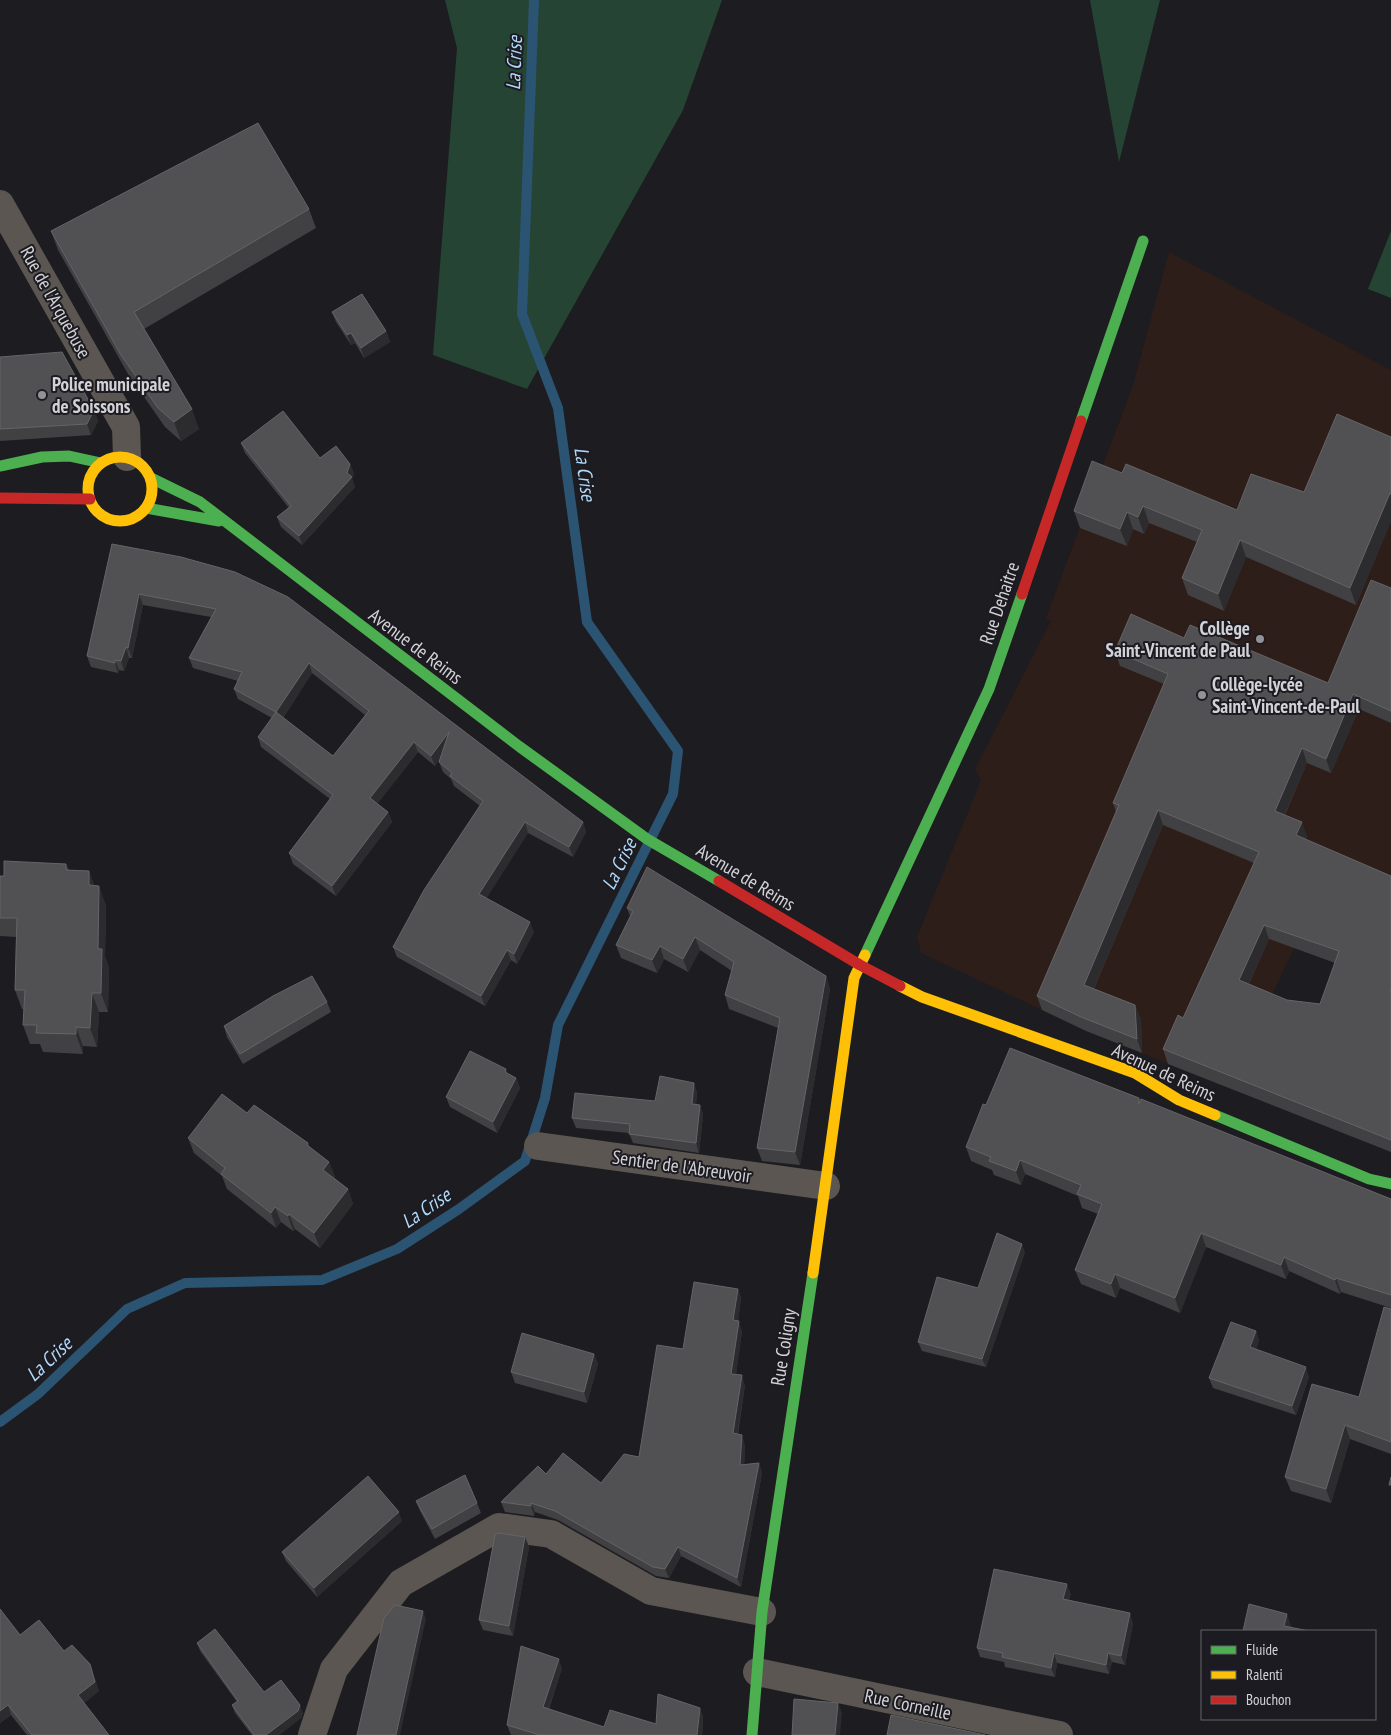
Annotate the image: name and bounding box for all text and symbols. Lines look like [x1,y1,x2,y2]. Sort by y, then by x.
water label: La Crise [500,34,528,90]
street label: Rue de l'Arquebuse [15,242,97,362]
place label: Police municipale de Soissons [52,372,170,418]
marker: Police municipale de Soissons [36,389,48,401]
water label: La Crise [568,445,602,504]
street label: Rue Dehaitre [974,559,1024,647]
street label: Avenue de Reims [364,603,468,689]
place label: Collège Saint-Vincent de Paul [1106,616,1250,662]
marker: Collège Saint-Vincent de Paul [1254,633,1266,645]
place label: Collège-lycée Saint-Vincent-de-Paul [1212,672,1360,718]
marker: Collège-lycée Saint-Vincent-de-Paul [1196,689,1208,701]
water label: La Crise [595,832,643,894]
street label: Avenue de Reims [692,838,800,916]
street label: Avenue de Reims [1108,1038,1220,1106]
street label: Sentier de l'Abreuvoir [611,1144,754,1188]
water label: La Crise [396,1181,457,1234]
street label: Rue Coligny [765,1306,801,1387]
water label: La Crise [20,1330,79,1387]
legend [1201,1630,1376,1720]
text: Fluide [1246,1640,1278,1659]
text: Ralenti [1246,1665,1283,1684]
street label: Rue Corneille [863,1683,954,1725]
text: Bouchon [1246,1690,1291,1709]

